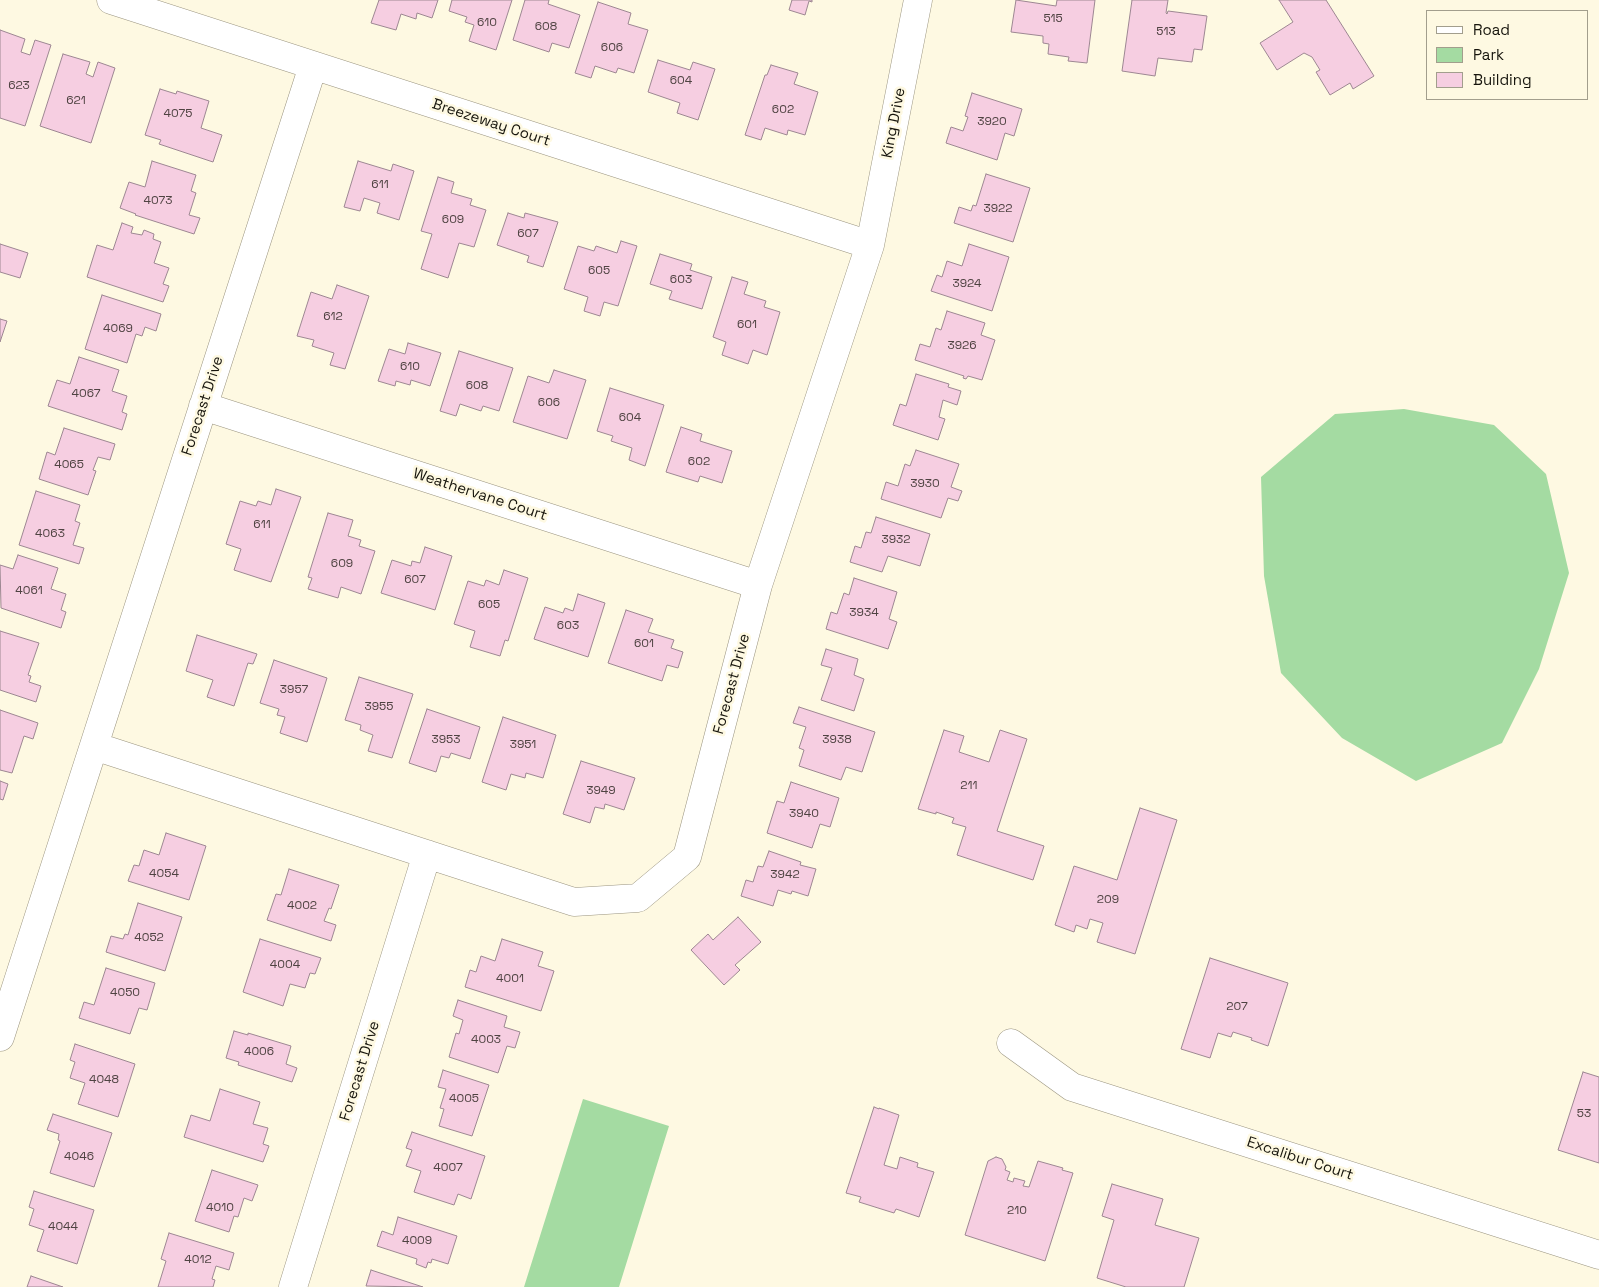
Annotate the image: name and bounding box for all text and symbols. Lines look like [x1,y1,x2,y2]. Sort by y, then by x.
legend [1426,10,1589,100]
house number: 515 [1043,12,1063,26]
house number: 610 [477,16,497,30]
house number: 608 [535,20,557,34]
text: Road [1473,20,1510,39]
house number: 513 [1156,25,1176,39]
house number: 606 [601,41,623,55]
text: Park [1473,45,1504,64]
text: Building [1473,70,1532,89]
house number: 604 [670,74,692,88]
house number: 623 [8,79,30,93]
street label: King Drive [878,86,910,160]
house number: 621 [66,94,86,108]
street label: Breezeway Court [430,95,552,151]
house number: 602 [772,103,794,117]
house number: 4075 [164,107,192,121]
house number: 3920 [977,115,1007,129]
house number: 611 [371,178,389,192]
house number: 4073 [144,194,172,208]
house number: 3922 [983,202,1013,216]
house number: 609 [442,213,464,227]
house number: 607 [517,227,539,241]
house number: 605 [588,264,610,278]
house number: 603 [670,273,692,287]
house number: 3924 [953,277,981,291]
house number: 612 [323,310,343,324]
house number: 601 [737,318,757,332]
house number: 4069 [103,322,133,336]
house number: 3926 [947,339,977,353]
street label: Forecast Drive [178,354,228,458]
house number: 610 [400,360,420,374]
house number: 608 [466,379,488,393]
house number: 4067 [71,387,101,401]
house number: 606 [538,396,560,410]
house number: 604 [619,411,641,425]
house number: 602 [688,455,710,469]
house number: 4065 [54,458,84,472]
street label: Weathervane Court [411,465,549,525]
house number: 3930 [910,477,940,491]
house number: 611 [253,518,271,532]
house number: 4063 [35,527,65,541]
house number: 3932 [881,533,911,547]
house number: 609 [331,557,353,571]
house number: 607 [404,573,426,587]
house number: 4061 [15,584,43,598]
house number: 605 [478,598,500,612]
house number: 3934 [849,606,879,620]
house number: 603 [557,619,579,633]
street label: Forecast Drive [710,632,754,736]
house number: 601 [634,637,654,651]
house number: 3957 [280,683,308,697]
house number: 3955 [365,700,393,714]
house number: 3953 [431,733,461,747]
house number: 3938 [822,733,852,747]
house number: 3951 [510,738,536,752]
house number: 211 [960,779,978,793]
house number: 3949 [586,784,616,798]
house number: 3940 [789,807,819,821]
house number: 4054 [149,867,179,881]
house number: 3942 [770,868,800,882]
house number: 209 [1097,893,1119,907]
house number: 4002 [287,899,317,913]
house number: 4052 [134,931,164,945]
house number: 4004 [270,958,300,972]
house number: 4001 [496,972,524,986]
house number: 4050 [110,986,140,1000]
house number: 207 [1226,1000,1248,1014]
street label: Forecast Drive [336,1019,384,1123]
house number: 4003 [471,1033,501,1047]
house number: 4006 [244,1045,274,1059]
house number: 4048 [89,1073,119,1087]
house number: 4005 [449,1092,479,1106]
house number: 53 [1577,1107,1591,1121]
street label: Excalibur Court [1245,1133,1355,1185]
house number: 4046 [64,1150,94,1164]
house number: 4007 [433,1161,463,1175]
house number: 4010 [206,1201,234,1215]
house number: 210 [1007,1204,1027,1218]
house number: 4044 [48,1220,78,1234]
house number: 4009 [402,1234,432,1248]
house number: 4012 [184,1253,212,1267]

